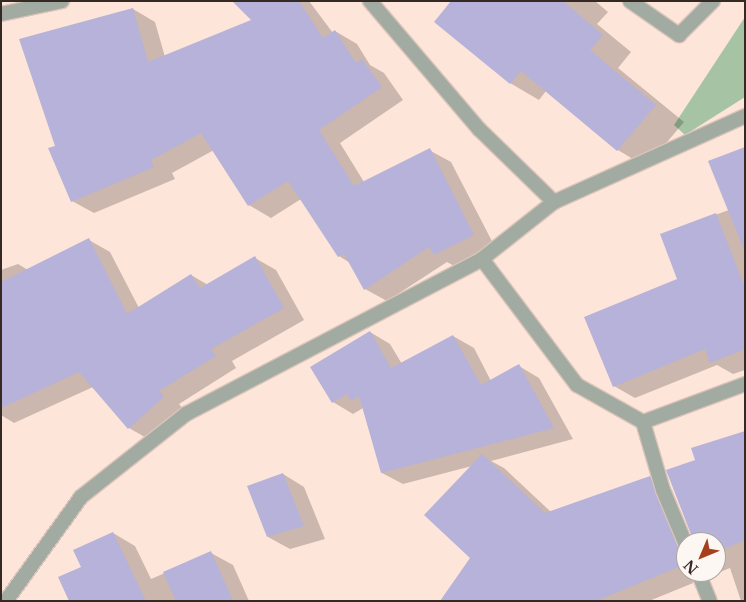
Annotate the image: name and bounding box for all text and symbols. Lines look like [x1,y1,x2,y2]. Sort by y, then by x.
north arrow [676,532,726,582]
text: N [680,556,702,578]

